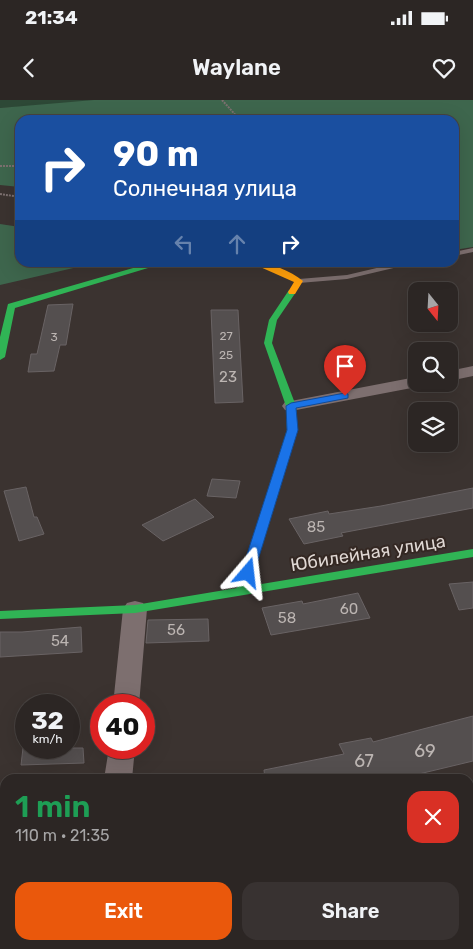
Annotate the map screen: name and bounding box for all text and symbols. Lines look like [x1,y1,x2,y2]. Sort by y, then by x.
text: 21:34 [25,6,78,29]
icon: back [15,54,43,82]
text: Waylane [192,54,281,81]
icon: heart [430,54,458,82]
text: 90 m [113,133,199,175]
icon: right [30,135,95,200]
text: Солнечная улица [113,175,297,202]
icon: left [170,230,198,258]
icon: ahead [223,230,251,258]
icon: right [276,230,304,258]
north arrow [408,282,458,332]
map controls [408,282,458,452]
house number: 27 [219,329,233,343]
house number: 3 [50,330,58,344]
button: search [408,342,458,392]
pin [324,345,366,396]
house number: 25 [219,348,233,362]
icon: arrive [331,352,359,380]
house number: 23 [219,368,237,386]
button: layers [408,402,458,452]
house number: 85 [307,518,325,536]
street label: Юбилейная улица [289,530,447,576]
position arrow [221,546,273,598]
house number: 60 [340,600,358,618]
house number: 58 [278,609,296,627]
house number: 56 [167,621,185,639]
house number: 54 [51,632,69,650]
speed limit sign: 40 [90,694,155,759]
text: 32 [31,706,64,735]
text: km/h [33,732,62,746]
house number: 69 [414,740,436,762]
house number: 67 [354,750,374,772]
text: 1 min [15,789,90,825]
button: close [407,791,459,843]
text: 110 m · 21:35 [15,826,110,845]
button: Exit [15,882,232,940]
button: Share [242,882,459,940]

